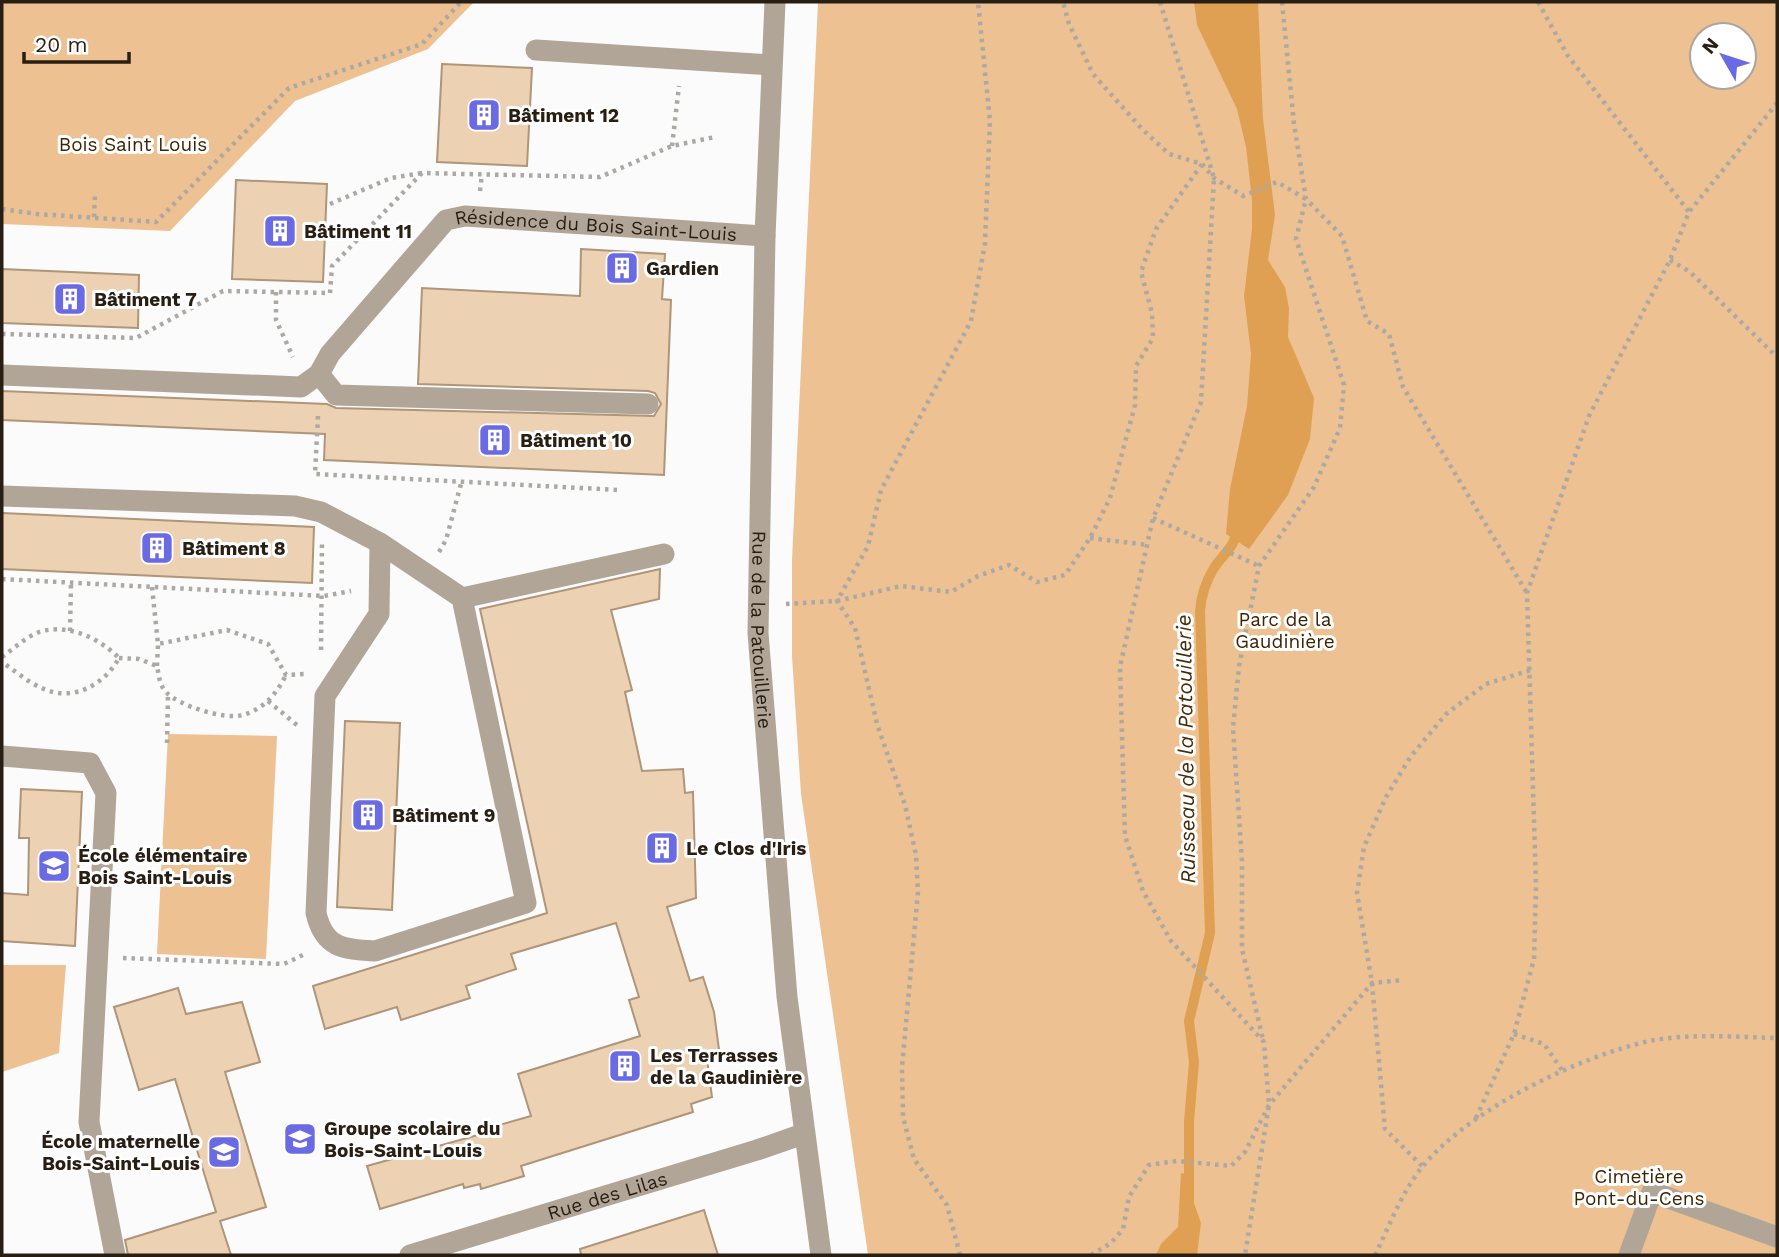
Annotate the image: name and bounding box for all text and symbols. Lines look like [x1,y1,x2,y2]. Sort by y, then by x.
scale bar [24,21,130,65]
north arrow [1688,21,1758,91]
text: 20 m [35,32,87,57]
text: N [1697,33,1724,58]
building icon: Bâtiment 12 [465,96,503,134]
place label: Bâtiment 12 [508,104,619,127]
park label: Bois Saint Louis [59,133,207,156]
street label: Résidence du Bois Saint-Louis [453,205,738,246]
building icon: Bâtiment 11 [261,212,299,250]
place label: Bâtiment 11 [304,220,412,243]
building icon: Gardien [603,249,641,287]
place label: Gardien [646,257,719,280]
building icon: Bâtiment 7 [51,280,89,318]
place label: Bâtiment 7 [94,288,197,311]
building icon: Bâtiment 10 [476,421,514,459]
place label: Bâtiment 10 [520,429,632,452]
building icon: Bâtiment 8 [138,529,176,567]
street label: Rue de la Patouillerie [746,530,777,729]
place label: Bâtiment 8 [182,537,286,560]
park label: Parc de la Gaudinière [1235,608,1335,653]
water label: Ruisseau de la Patouillerie [1171,614,1200,884]
building icon: Bâtiment 9 [349,796,387,834]
place label: Bâtiment 9 [392,804,496,827]
building icon: Le Clos d'Iris [643,829,681,867]
place label: Le Clos d'Iris [686,837,806,860]
place label: École élémentaire Bois Saint-Louis [78,844,248,889]
school or university icon: École élémentaire Bois Saint-Louis [35,847,73,885]
place label: Les Terrasses de la Gaudinière [650,1044,802,1089]
building icon: Les Terrasses de la Gaudinière [606,1047,644,1085]
place label: Groupe scolaire du Bois-Saint-Louis [324,1117,501,1162]
school or university icon: Groupe scolaire du Bois-Saint-Louis [281,1120,319,1158]
place label: École maternelle Bois-Saint-Louis [41,1130,200,1175]
school or university icon: École maternelle Bois-Saint-Louis [205,1133,243,1171]
park label: Cimetière Pont-du-Cens [1574,1165,1704,1210]
street label: Rue des Lilas [545,1167,670,1225]

